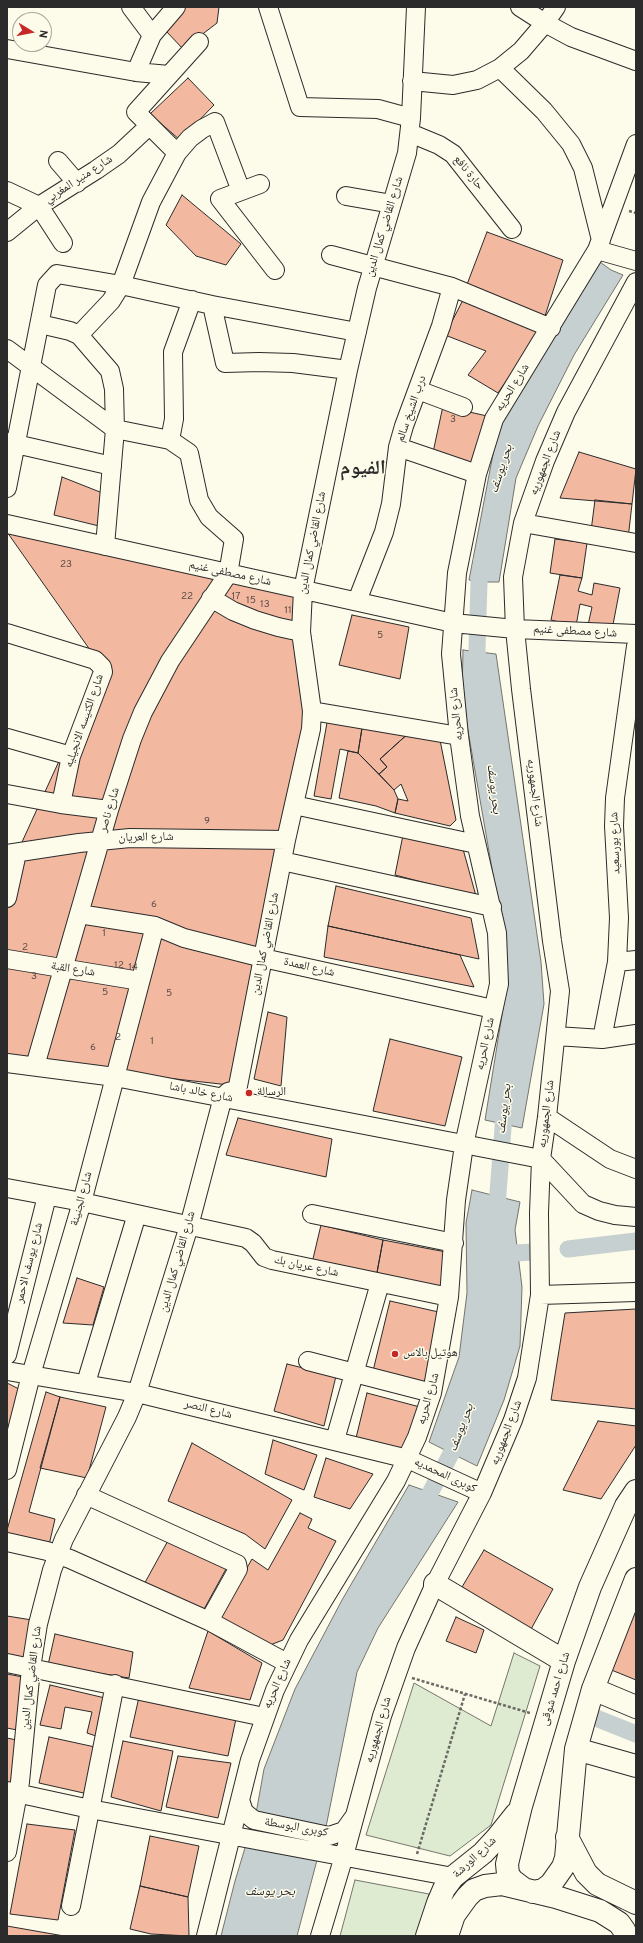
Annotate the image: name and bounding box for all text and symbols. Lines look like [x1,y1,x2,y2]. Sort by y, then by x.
north arrow [12,12,52,52]
text: N [35,29,50,39]
street label: شارع منير المغربي [42,153,116,207]
street label: حارة نافع [450,153,486,193]
street label: شارع القاضي كمال الدين [363,175,407,279]
street label: شارع الحريه [493,362,533,414]
street label: درب الشيخ سالم [394,374,430,444]
house number: 3 [450,414,456,426]
street label: شارع الجمهوريه [527,429,565,497]
water label: بحر يوسف [487,443,517,495]
district label: الفيوم [340,458,386,482]
street label: شارع القاضي كمال الدين [296,490,330,596]
street label: شارع مصطفى غنيم [187,558,273,590]
house number: 23 [60,559,72,571]
house number: 22 [181,591,193,603]
house number: 17 [232,591,240,603]
house number: 15 [246,595,256,607]
house number: 13 [260,599,270,611]
house number: 11 [284,605,292,617]
street label: شارع مصطفى غنيم [533,623,617,641]
house number: 5 [377,630,383,642]
street label: شارع الكنيسه الانجيليه [62,672,108,770]
street label: شارع الحريه [447,687,467,741]
street label: شارع الجمهوريه [523,758,545,828]
water label: بحر يوسف [482,763,504,815]
street label: شارع ناصر [96,786,124,834]
street label: شارع بورسعيد [608,812,624,874]
house number: 9 [204,816,210,828]
street label: شارع العريان [118,830,174,846]
street label: شارع القاضي كمال الدين [249,891,283,997]
house number: 6 [151,899,157,911]
house number: 1 [102,928,106,940]
house number: 2 [22,942,28,954]
street label: شارع العمدة [282,955,336,981]
street label: شارع القبة [50,959,96,981]
house number: 12 [114,960,124,972]
house number: 14 [128,962,138,974]
house number: 3 [31,971,37,983]
house number: 5 [102,987,108,999]
house number: 5 [166,988,172,1000]
street label: شارع الحريه [473,1016,499,1072]
house number: 2 [115,1032,121,1044]
house number: 1 [150,1036,154,1048]
house number: 6 [90,1042,96,1054]
street label: شارع الجمهوريه [536,1079,558,1149]
street label: شارع خالد باشا [168,1080,234,1106]
water label: بحر يوسف [494,1083,516,1135]
place label: الرسالة [257,1086,286,1100]
marker: الرسالة [244,1088,254,1098]
street label: شارع الجنينة [68,1170,96,1228]
street label: شارع القاضي كمال الدين [157,1210,199,1314]
street label: شارع يوسف الاحمر [13,1221,47,1305]
street label: شارع عريان بك [272,1253,340,1281]
place label: هوتيل بالاس [403,1347,458,1361]
marker: هوتيل بالاس [390,1349,400,1359]
street label: شارع الحريه [415,1371,443,1427]
street label: شارع النصر [183,1397,233,1423]
street label: شارع الجمهوريه [488,1399,526,1467]
water label: بحر يوسف [446,1402,478,1454]
street label: كوبرى المحمديه [411,1455,479,1497]
street label: شارع القاضي كمال الدين [18,1625,46,1731]
street label: شارع احمد شوقى [538,1650,574,1728]
street label: شارع الحريه [261,1657,295,1711]
street label: شارع الجمهوريه [363,1695,395,1765]
street label: كوبرى البوسطة [263,1815,329,1841]
street label: شارع الورشة [450,1834,500,1882]
water label: بحر يوسف [245,1884,295,1900]

